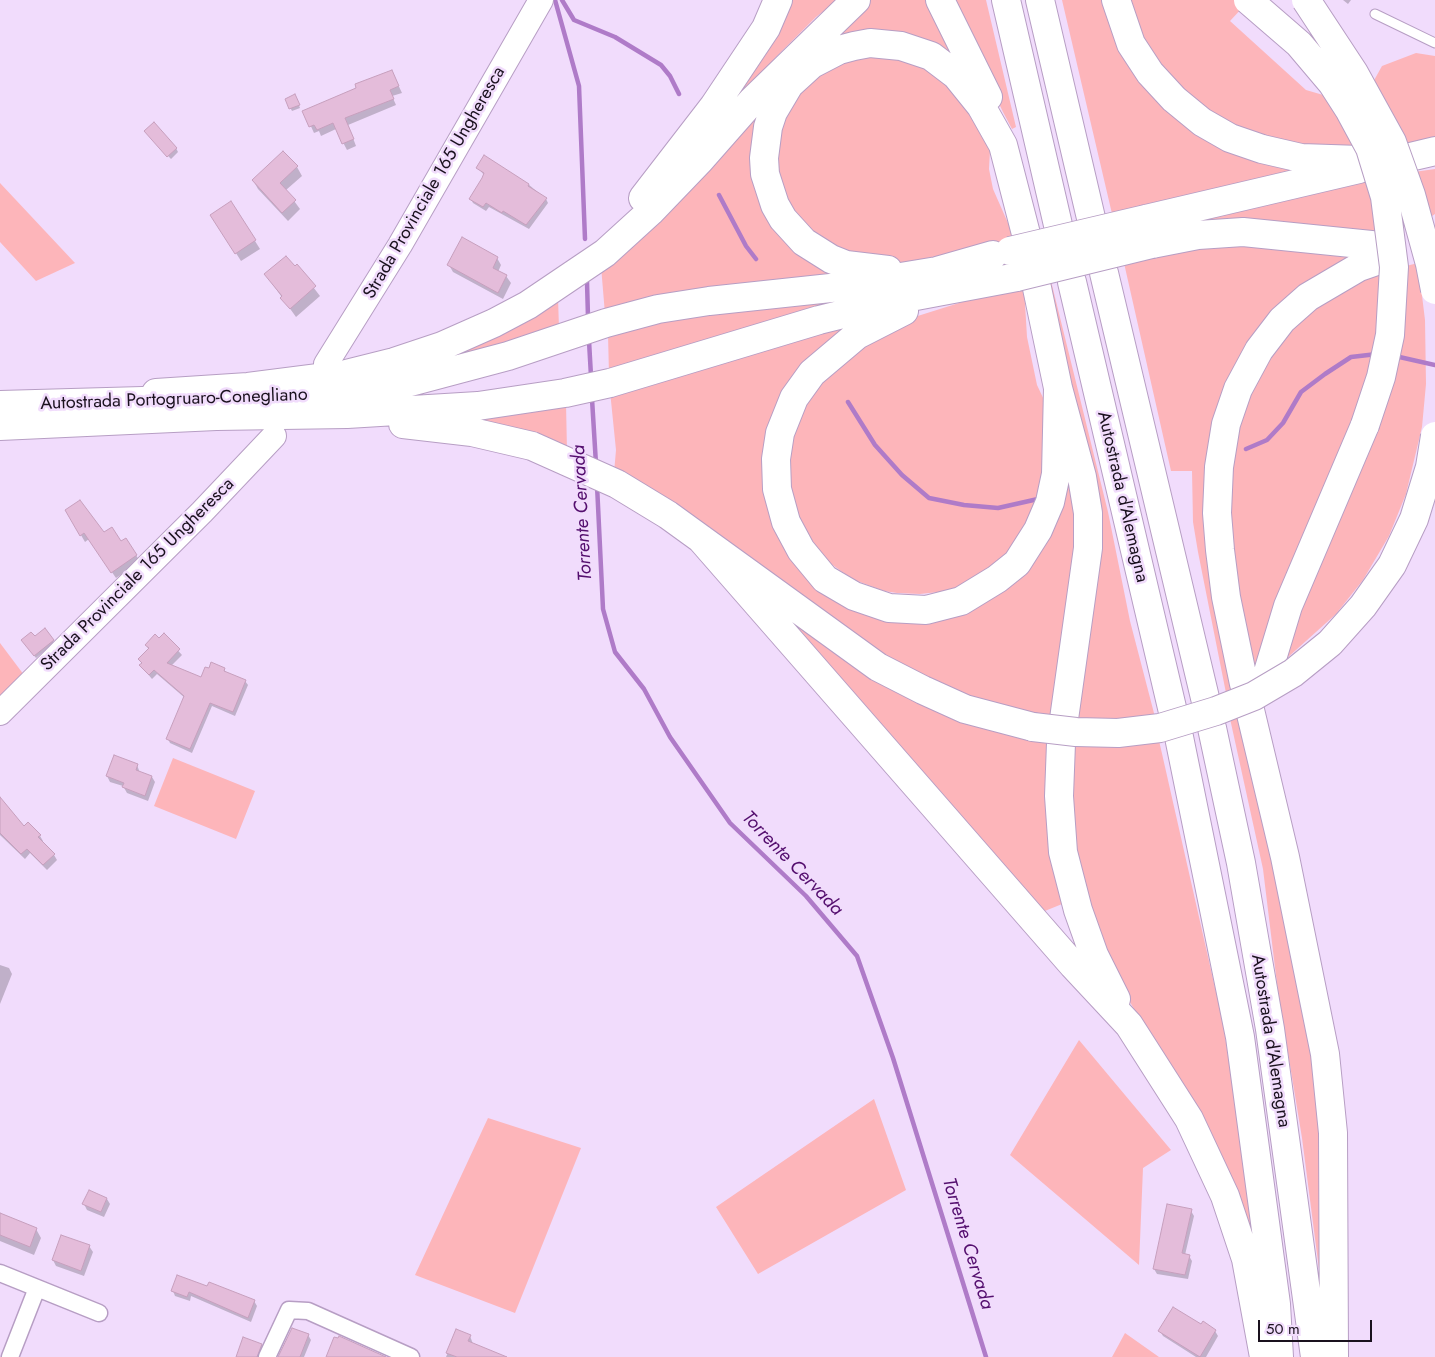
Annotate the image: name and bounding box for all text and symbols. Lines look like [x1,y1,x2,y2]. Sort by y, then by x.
street label: Strada Provinciale 165 Ungheresca [360,63,510,303]
street label: Autostrada Portogruaro-Conegliano [40,385,308,415]
street label: Autostrada d'Alemagna [1092,409,1152,585]
water label: Torrente Cervada [568,444,598,582]
street label: Strada Provinciale 165 Ungheresca [37,474,239,676]
water label: Torrente Cervada [736,807,848,921]
street label: Autostrada d'Alemagna [1246,953,1294,1129]
water label: Torrente Cervada [936,1175,998,1313]
scale bar [1260,1310,1374,1342]
text: 50 m [1266,1318,1300,1340]

